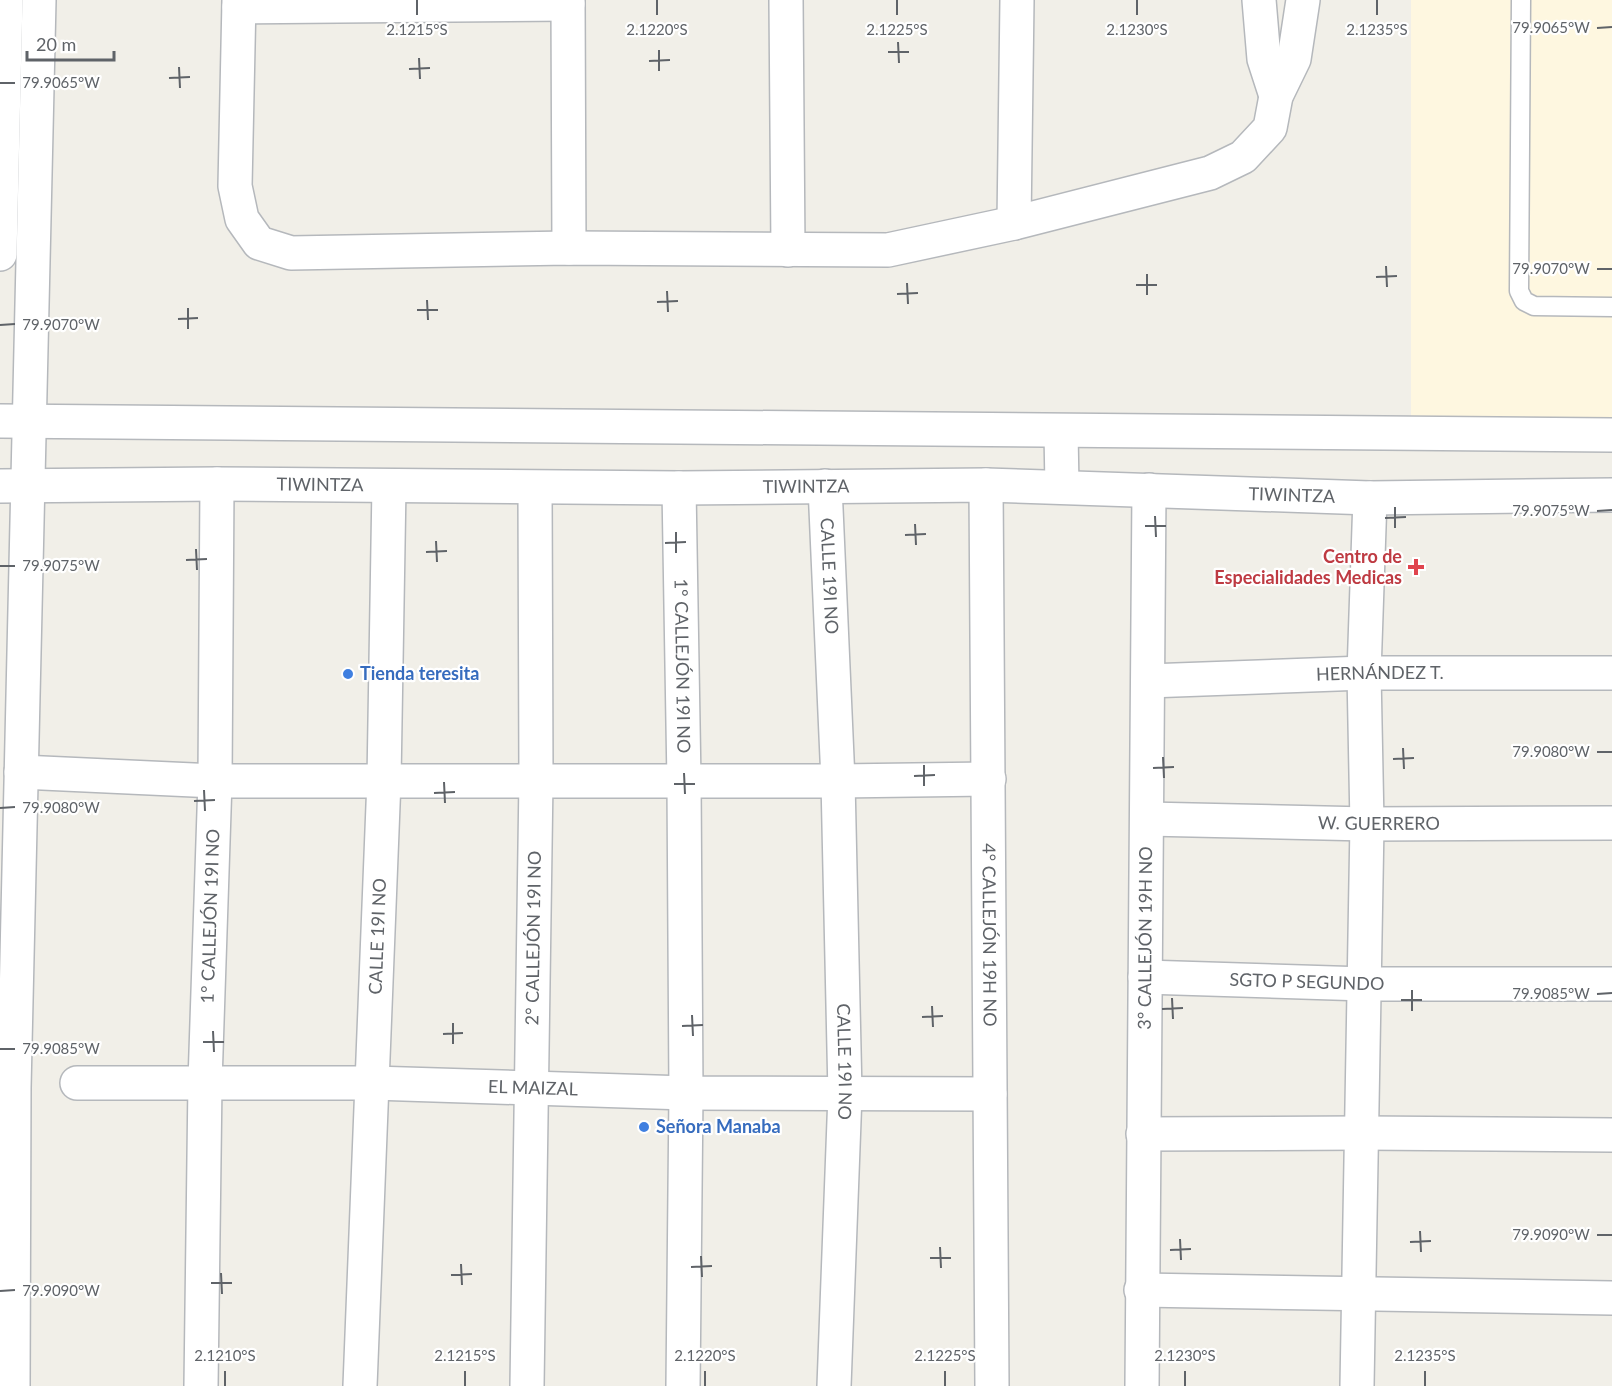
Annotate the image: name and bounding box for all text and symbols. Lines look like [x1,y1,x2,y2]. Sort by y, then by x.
text: 79.9065°W [1512,18,1590,36]
text: 2.1215°S [386,20,448,38]
text: 2.1220°S [626,20,688,38]
text: 2.1225°S [866,20,928,38]
text: 2.1230°S [1106,20,1168,38]
text: 2.1235°S [1346,20,1408,38]
scale bar [27,24,114,62]
text: 20 m [36,33,76,55]
text: 79.9065°W [22,73,100,91]
text: 79.9070°W [1512,259,1590,277]
text: 79.9070°W [22,315,100,333]
street label: TIWINTZA [277,473,364,495]
street label: TIWINTZA [762,474,850,497]
street label: TIWINTZA [1248,482,1336,507]
text: 79.9075°W [1512,501,1590,519]
street label: CALLE 19I NO [816,517,844,635]
place label: Centro de Especialidades Medicas [1214,545,1402,588]
text: 79.9075°W [22,556,100,574]
marker: Centro de Especialidades Medicas [1407,558,1425,576]
street label: 1° CALLEJÓN 19I NO [671,578,696,754]
street label: HERNÁNDEZ T. [1316,661,1444,685]
place label: Tienda teresita [360,662,479,684]
marker: Tienda teresita [341,667,355,681]
text: 79.9080°W [1512,742,1590,760]
text: 79.9080°W [22,798,100,816]
street label: W. GUERRERO [1318,811,1440,834]
street label: 1° CALLEJÓN 19I NO [196,828,223,1004]
street label: 4° CALLEJÓN 19H NO [978,843,1002,1027]
street label: 3° CALLEJÓN 19H NO [1133,846,1156,1030]
street label: 2° CALLEJÓN 19I NO [520,850,545,1026]
street label: CALLE 19I NO [364,878,390,995]
street label: SGTO P SEGUNDO [1229,968,1384,994]
text: 79.9085°W [1512,984,1590,1002]
street label: CALLE 19I NO [833,1003,857,1120]
text: 79.9085°W [22,1039,100,1057]
street label: EL MAIZAL [488,1075,578,1100]
place label: Señora Manaba [656,1115,781,1137]
marker: Señora Manaba [637,1120,651,1134]
text: 79.9090°W [1512,1225,1590,1243]
text: 79.9090°W [22,1281,100,1299]
text: 2.1210°S [194,1346,256,1364]
text: 2.1215°S [434,1346,496,1364]
text: 2.1220°S [674,1346,736,1364]
text: 2.1225°S [914,1346,976,1364]
text: 2.1230°S [1154,1346,1216,1364]
text: 2.1235°S [1394,1346,1456,1364]

